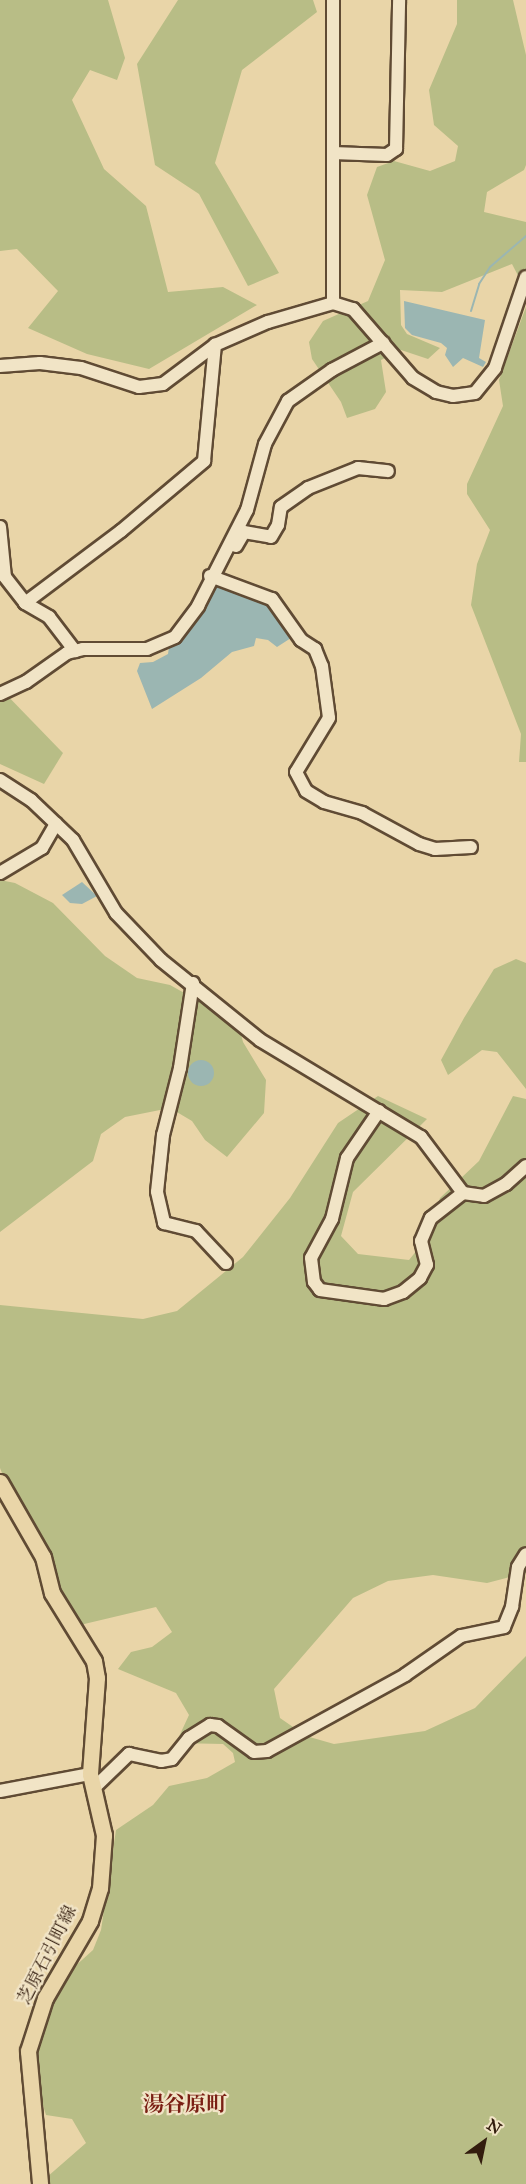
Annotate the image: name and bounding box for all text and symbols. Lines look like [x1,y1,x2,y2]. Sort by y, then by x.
street label: 芝原石引町線 [13,1902,81,2008]
district label: 湯谷原町 [143,2091,227,2117]
north arrow [454,2112,514,2172]
text: N [483,2115,505,2138]

